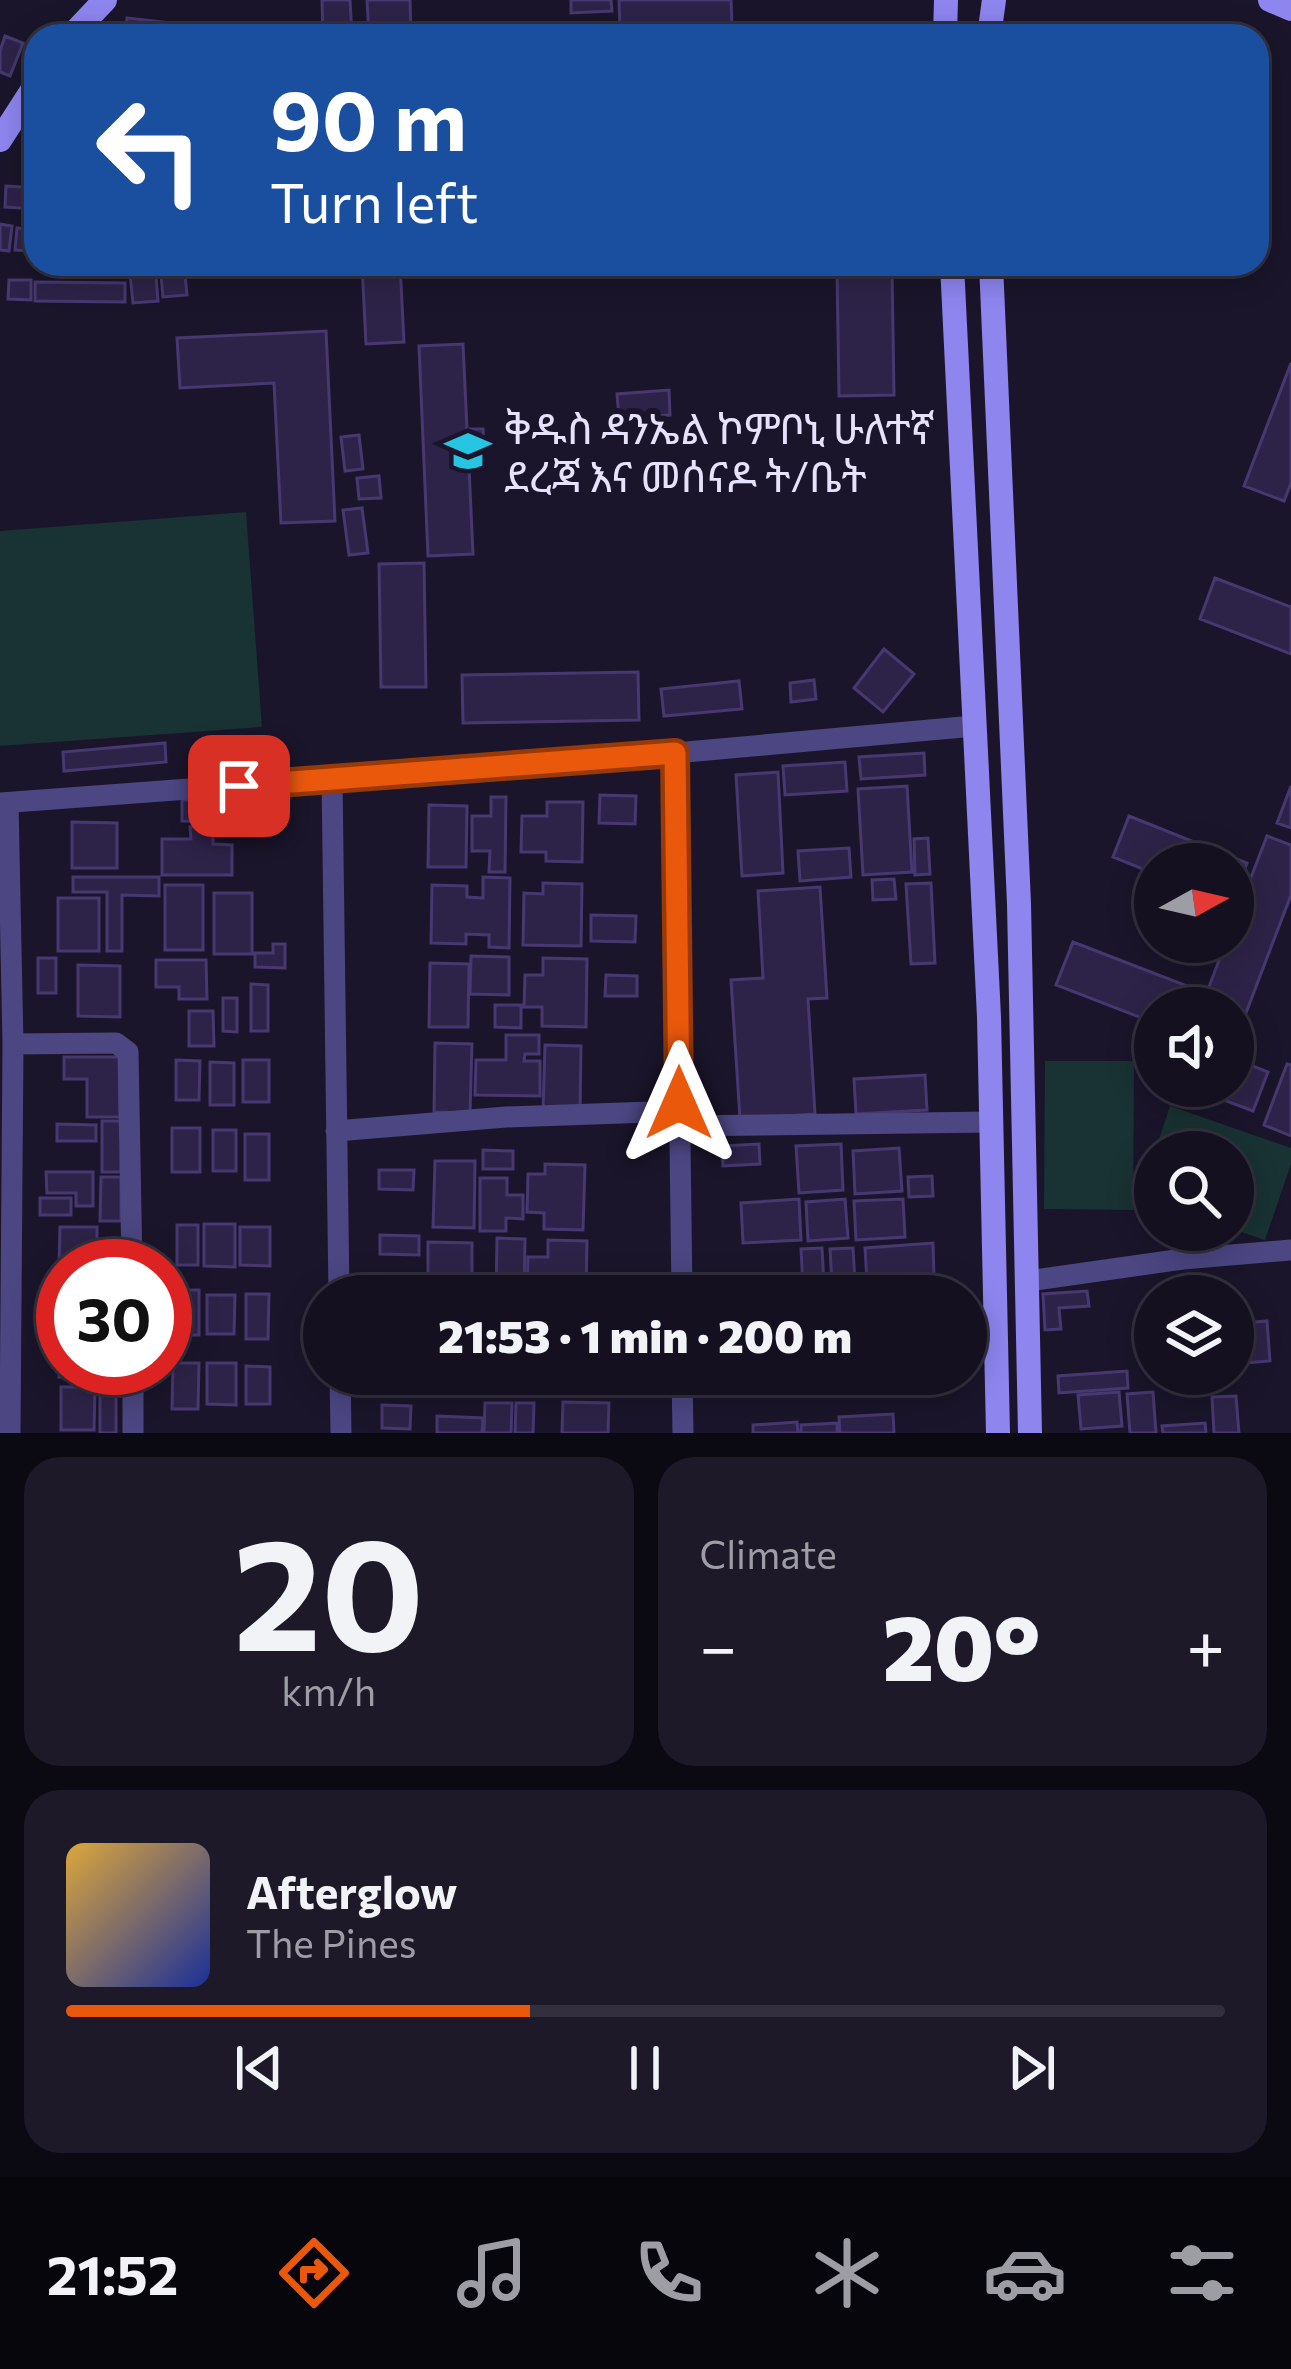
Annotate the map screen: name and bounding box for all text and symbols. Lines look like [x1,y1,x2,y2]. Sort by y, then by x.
text: 90 m [270,66,467,168]
icon: left [72,72,228,228]
text: Turn left [270,168,478,234]
place label: ቅዱስ ዳንኤል ኮምቦኒ ሁለተኛ ደረጃ እና መሰናዶ ት/ቤት [504,401,934,501]
school or university icon: ቅዱስ ዳንኤል ኮምቦኒ ሁለተኛ ደረጃ እና መሰናዶ ት/ቤት [443,426,493,476]
pin [188,735,290,837]
icon: arrive [206,753,272,819]
north arrow [1134,843,1254,963]
map controls [1134,843,1254,1395]
button: sound [1134,987,1254,1107]
position arrow [616,1040,742,1166]
button: search [1134,1131,1254,1251]
speed limit sign: 30 [36,1239,192,1395]
button: layers [1134,1275,1254,1395]
text: 21:53 · 1 min · 200 m [438,1307,852,1362]
text: 20 [233,1492,424,1683]
text: Climate [700,1529,837,1577]
text: 20° [883,1589,1041,1700]
text: − [700,1604,737,1685]
text: + [1186,1604,1225,1685]
text: km/h [281,1666,376,1714]
text: Afterglow [246,1863,457,1918]
text: The Pines [246,1918,417,1966]
icon: previous [226,2035,292,2101]
icon: pause [612,2035,678,2101]
icon: next [999,2035,1065,2101]
icon: directions [272,2231,356,2315]
icon: music [450,2231,534,2315]
icon: phone [627,2231,711,2315]
icon: climate [805,2231,889,2315]
icon: car [983,2231,1067,2315]
icon: filters [1160,2231,1244,2315]
text: 21:52 [47,2240,178,2306]

